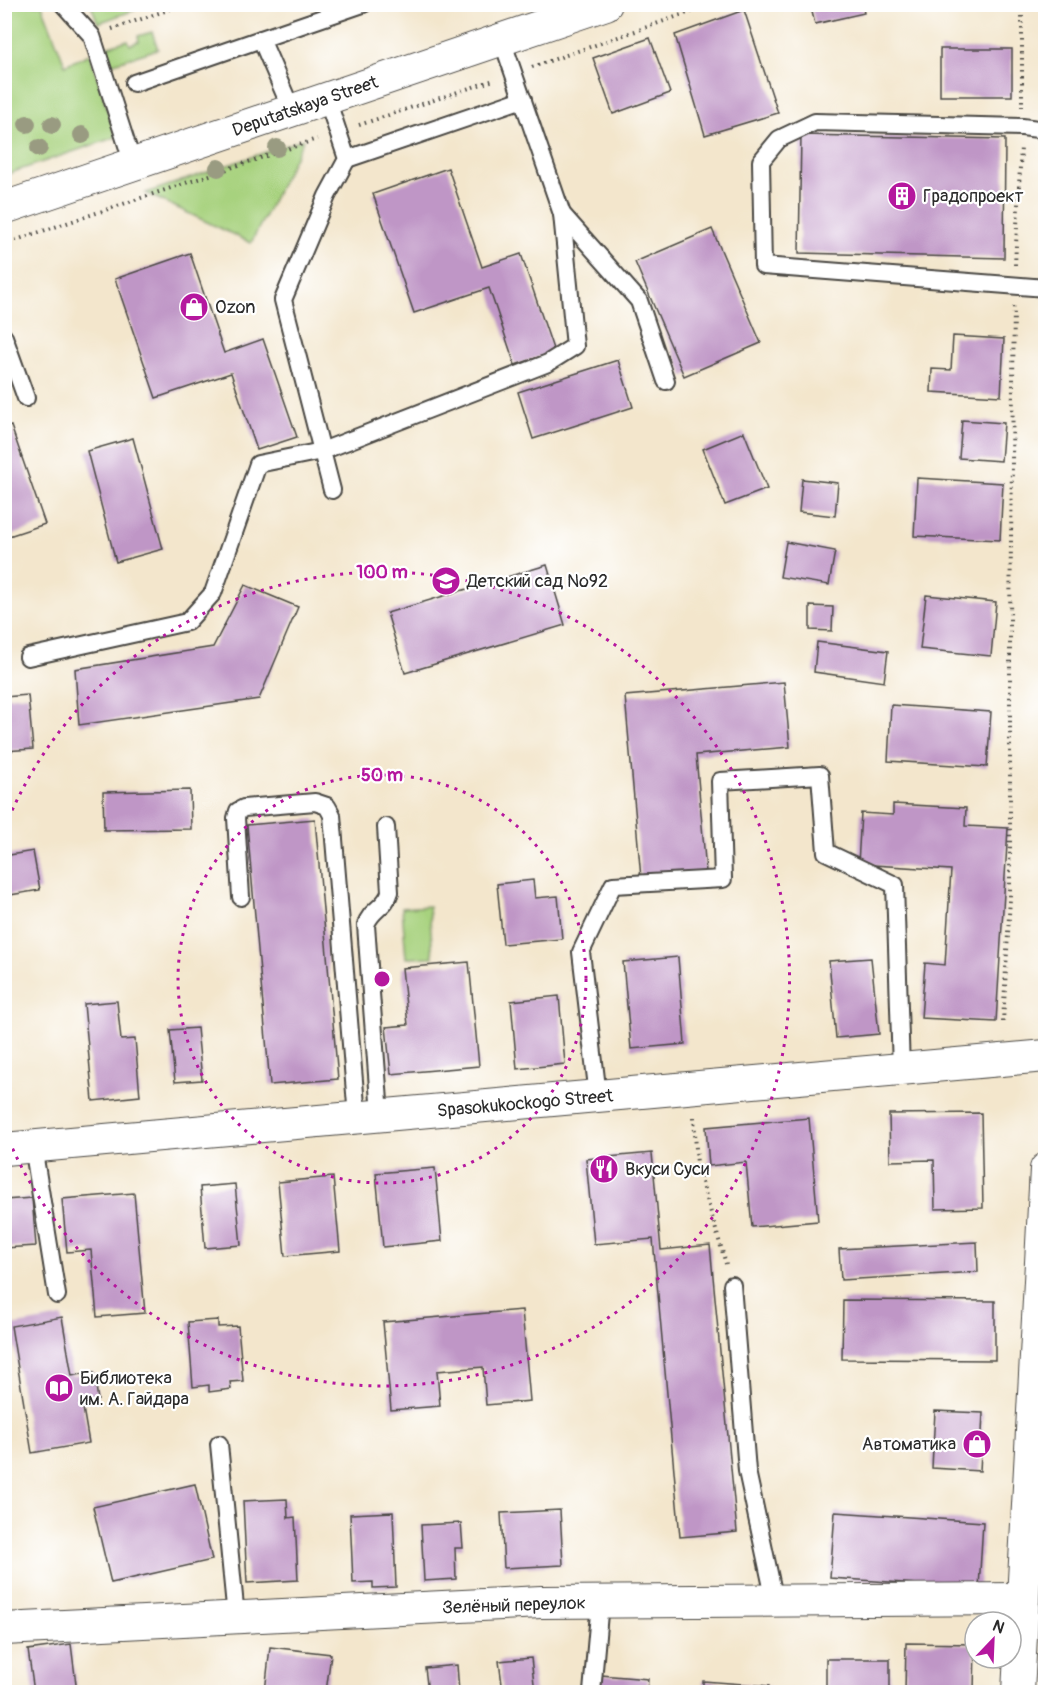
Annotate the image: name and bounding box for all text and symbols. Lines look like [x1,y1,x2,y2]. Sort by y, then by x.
street label: Deputatskaya Street [229,70,382,142]
building icon: Градопроект [886,180,918,212]
place label: Градопроект [923,185,1023,208]
shop icon: Ozon [178,291,210,323]
place label: Ozon [215,296,255,319]
text: 100 m [356,561,408,584]
school or university icon: Детский сад №92 [430,565,462,597]
place label: Детский сад №92 [466,570,608,593]
text: 50 m [361,764,403,787]
centre of rings [372,969,392,989]
street label: Spasokukoсkogo Street [436,1084,615,1123]
restaurant icon: Вкуси Суси [588,1153,620,1185]
place label: Вкуси Суси [625,1158,709,1181]
place label: Библиотека им. А. Гайдара [80,1367,189,1411]
library icon: Библиотека им. А. Гайдара [43,1372,75,1404]
shop icon: Автоматика [961,1428,993,1460]
place label: Автоматика [862,1433,956,1456]
street label: Зелёный переулок [442,1592,586,1619]
north arrow [963,1610,1023,1670]
text: N [990,1616,1008,1639]

